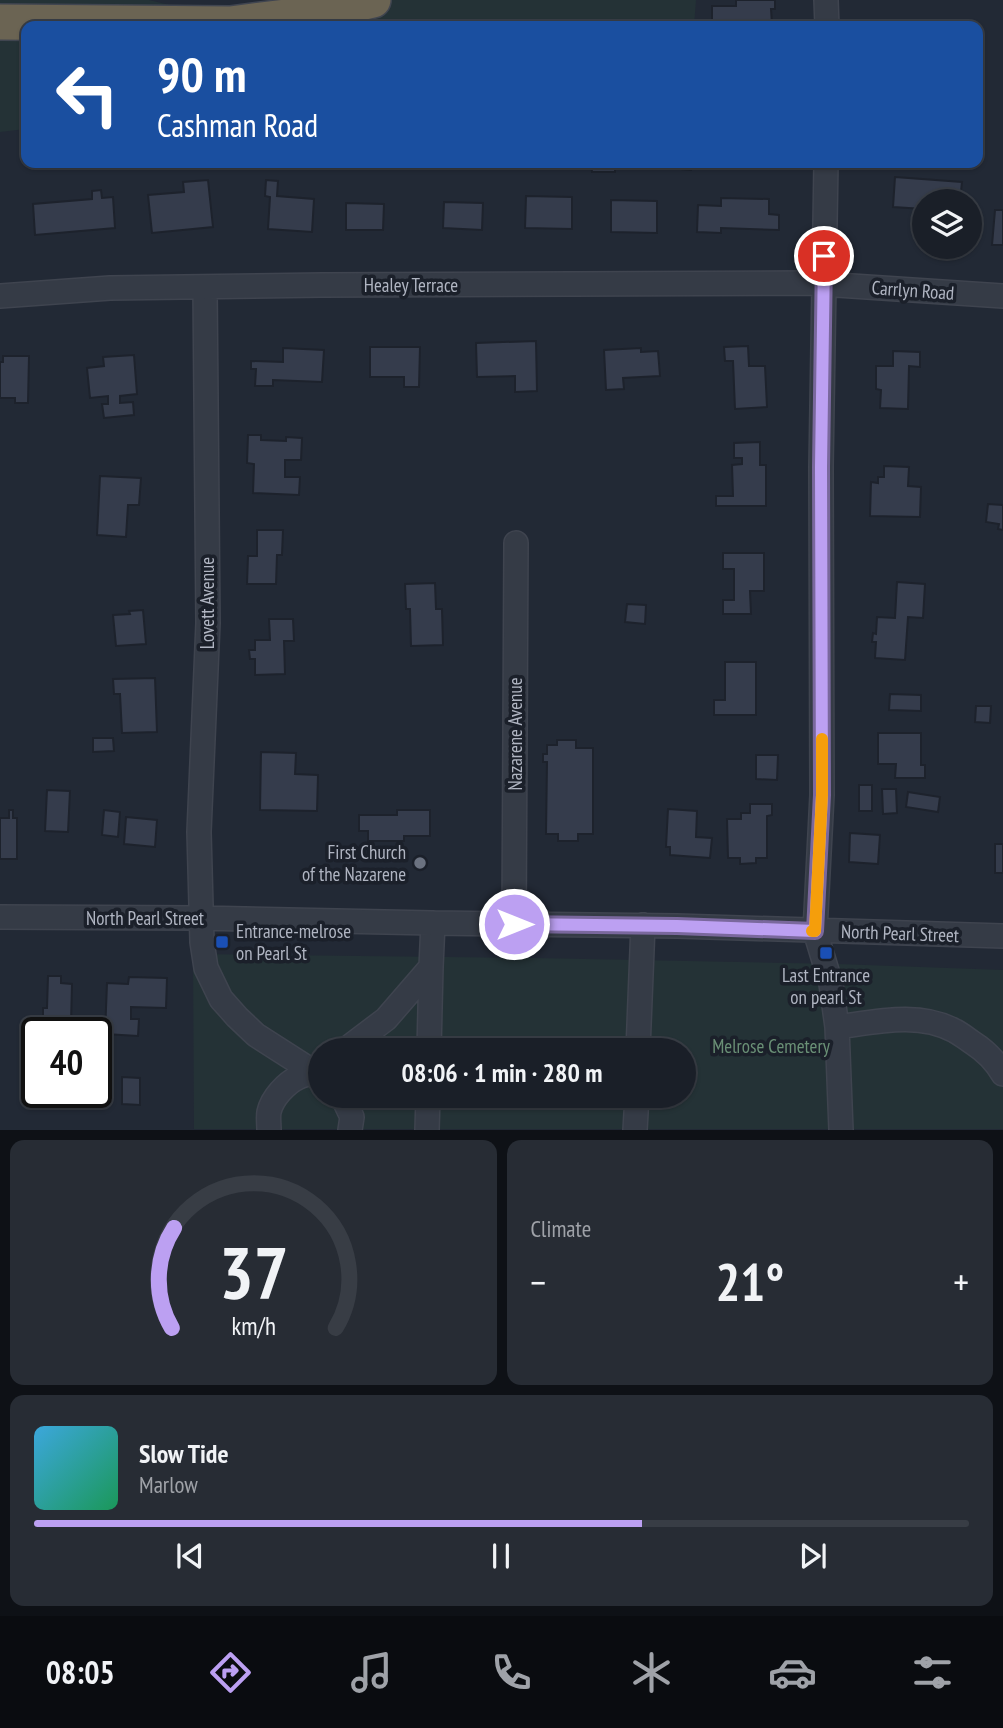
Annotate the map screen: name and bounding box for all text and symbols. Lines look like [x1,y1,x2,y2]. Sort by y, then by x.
text: 90 m [157,42,246,106]
icon: left [42,49,133,140]
text: Cashman Road [157,104,318,146]
map controls [912,189,982,259]
button: layers [912,189,982,259]
pin [794,226,854,286]
icon: arrive [805,237,843,275]
street label: Healey Terrace [364,273,458,297]
street label: Carrlyn Road [871,275,955,305]
street label: Lovett Avenue [195,557,219,649]
street label: Nazarene Avenue [503,677,527,791]
place label: First Church of the Nazarene [302,840,406,886]
marker: First Church of the Nazarene [412,855,428,871]
position arrow [477,887,551,961]
street label: North Pearl Street [86,906,205,930]
place label: Entrance-melrose on Pearl St [236,919,351,965]
street label: North Pearl Street [841,919,960,947]
marker: Entrance-melrose on Pearl St [214,934,230,950]
marker: Last Entrance on pearl St [818,945,834,961]
place label: Last Entrance on pearl St [782,963,870,1009]
speed limit sign: 40 [21,1017,112,1108]
park label: Melrose Cemetery [712,1034,831,1058]
text: 08:06 · 1 min · 280 m [402,1056,602,1089]
text: Climate [531,1214,591,1243]
text: 37 [218,1225,288,1319]
text: 21° [715,1248,784,1315]
text: − [531,1257,546,1306]
text: + [953,1257,969,1306]
text: km/h [231,1310,275,1342]
text: Slow Tide [139,1437,229,1470]
text: Marlow [139,1470,198,1499]
icon: previous [171,1537,209,1575]
icon: pause [482,1537,520,1575]
icon: next [794,1537,832,1575]
icon: directions [206,1648,255,1697]
icon: music [347,1648,396,1697]
icon: phone [487,1648,536,1697]
icon: climate [627,1648,676,1697]
icon: car [768,1648,817,1697]
icon: filters [908,1648,957,1697]
text: 08:05 [46,1651,115,1693]

